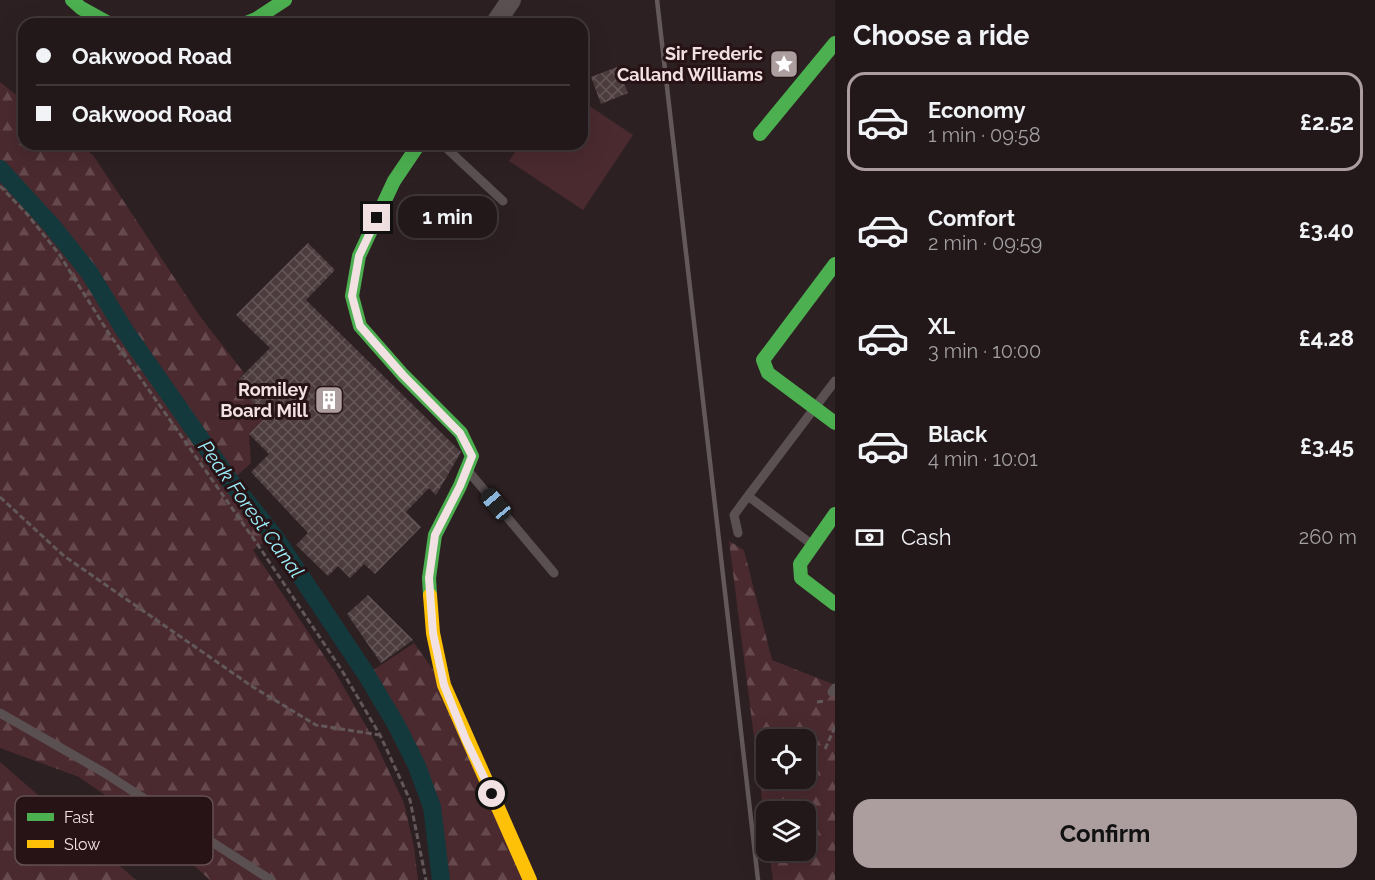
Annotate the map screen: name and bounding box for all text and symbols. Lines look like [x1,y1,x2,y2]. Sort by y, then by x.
text: Choose a ride [853,20,1029,51]
text: Oakwood Road [72,43,232,69]
place label: Sir Frederic Calland Williams [617,43,763,85]
place icon: Sir Frederic Calland Williams [768,48,800,80]
icon: car [856,95,910,149]
text: Economy [928,97,1026,123]
text: Oakwood Road [72,101,232,127]
text: £2.52 [1300,109,1354,135]
text: 1 min · 09:58 [928,123,1041,147]
callout: 1 min [398,197,497,239]
icon: car [856,203,910,257]
route end [363,204,390,231]
text: 1 min [422,205,473,229]
text: Comfort [928,205,1015,231]
text: £3.40 [1299,217,1354,243]
text: 2 min · 09:59 [928,231,1042,255]
icon: car [856,311,910,365]
text: XL [928,313,955,339]
text: £4.28 [1299,325,1354,351]
text: 3 min · 10:00 [928,339,1041,363]
place label: Romiley Board Mill [220,379,308,421]
building icon: Romiley Board Mill [313,384,345,416]
icon: car [856,419,910,473]
text: Black [928,421,987,447]
text: £3.45 [1300,433,1354,459]
water label: Peak Forest Canal [193,436,309,582]
text: 4 min · 10:01 [928,447,1038,471]
car [478,484,514,524]
icon: cash [853,521,886,554]
text: Cash [901,524,952,550]
text: 260 m [1299,525,1357,549]
map controls [756,729,816,861]
button: locate [756,729,816,789]
route start [478,780,505,807]
legend [15,796,213,865]
button: Confirm [853,799,1357,868]
button: layers [756,801,816,861]
text: Fast [64,808,95,827]
text: Slow [64,835,100,854]

